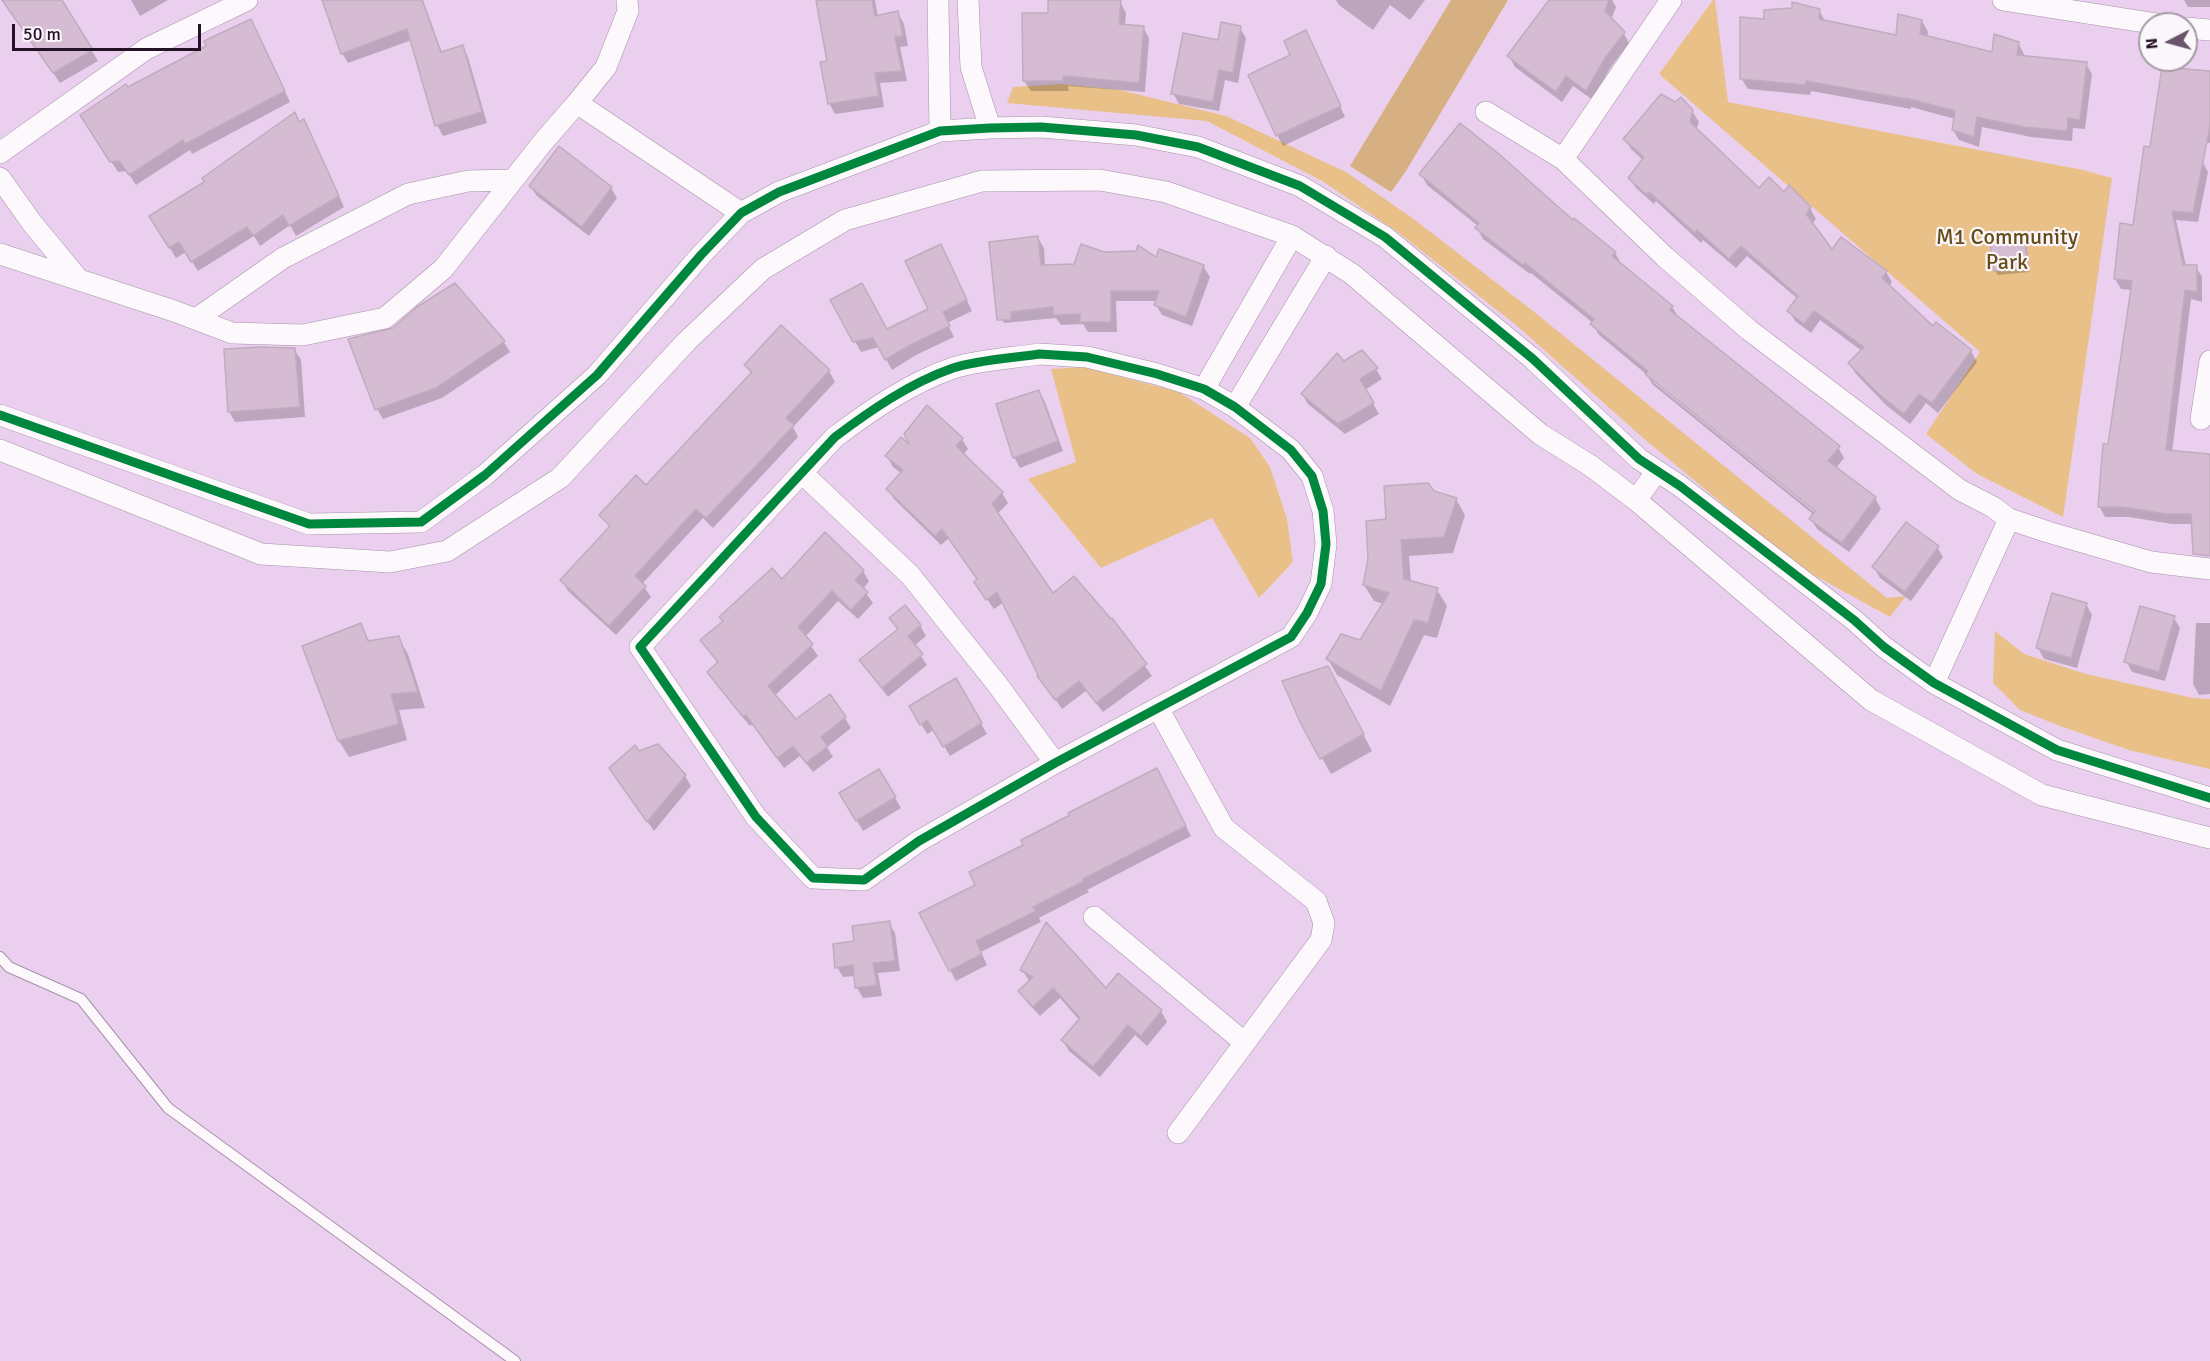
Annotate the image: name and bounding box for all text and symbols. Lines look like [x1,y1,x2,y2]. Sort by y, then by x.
scale bar [15,12,204,50]
north arrow [2138,12,2198,72]
text: 50 m [23,23,61,45]
text: N [2142,37,2163,50]
park label: M1 Community Park [1936,225,2078,276]

